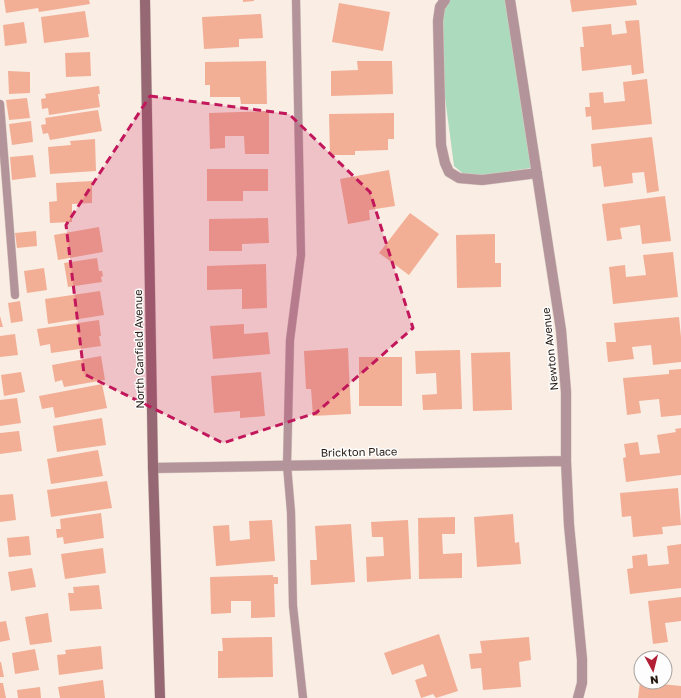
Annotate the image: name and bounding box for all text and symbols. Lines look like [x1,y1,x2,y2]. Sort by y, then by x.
street label: North Canfield Avenue [131,289,146,409]
street label: Newton Avenue [539,307,560,391]
street label: Brickton Place [320,444,398,459]
north arrow [633,650,673,690]
text: N [649,673,659,687]

